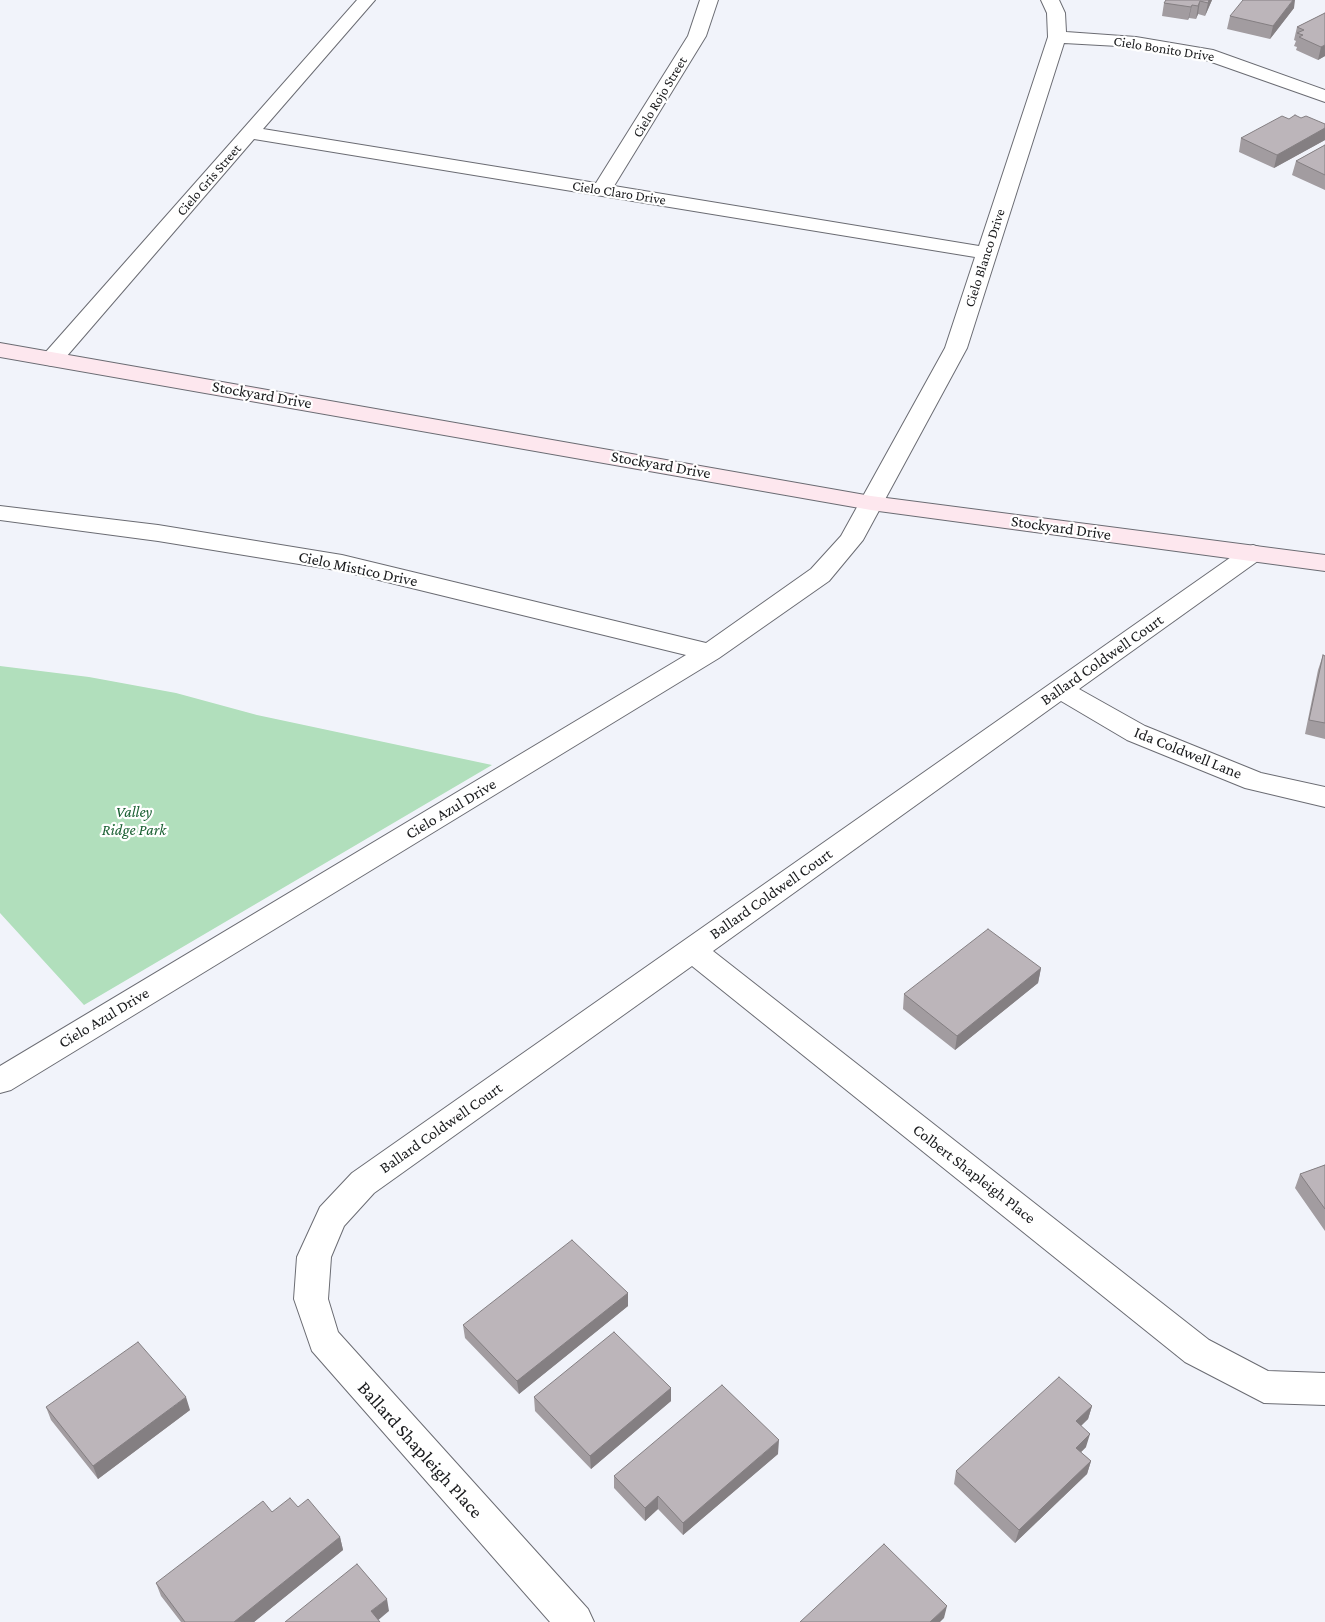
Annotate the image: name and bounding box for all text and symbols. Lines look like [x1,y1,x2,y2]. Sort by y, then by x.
street label: Cielo Bonito Drive [1112,33,1216,65]
street label: Cielo Rojo Street [629,53,691,141]
street label: Cielo Gris Street [173,141,245,219]
street label: Cielo Claro Drive [571,177,667,209]
street label: Cielo Blanco Drive [961,207,1009,309]
street label: Stockyard Drive [211,377,313,413]
street label: Stockyard Drive [610,447,712,483]
street label: Stockyard Drive [1010,511,1112,545]
street label: Cielo Mistico Drive [297,547,419,591]
street label: Ballard Coldwell Court [1037,610,1167,710]
street label: Ida Coldwell Lane [1131,723,1245,783]
street label: Cielo Azul Drive [402,774,500,844]
park label: Valley Ridge Park [102,802,166,840]
street label: Ballard Coldwell Court [706,844,836,944]
street label: Cielo Azul Drive [55,983,153,1053]
street label: Ballard Coldwell Court [376,1078,506,1178]
street label: Colbert Shapleigh Place [909,1120,1039,1228]
street label: Ballard Shapleigh Place [352,1377,488,1523]

